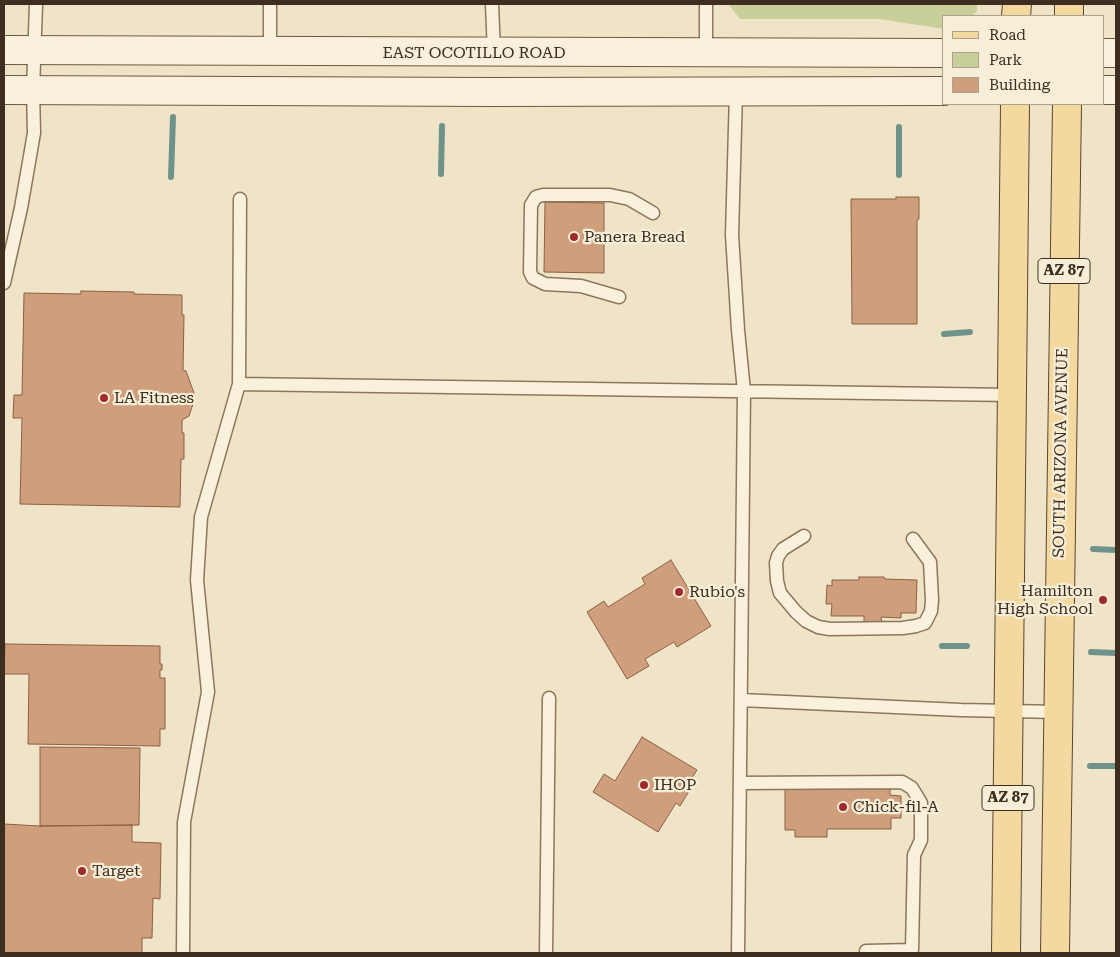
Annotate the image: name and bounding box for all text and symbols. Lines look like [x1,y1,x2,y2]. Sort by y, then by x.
legend [942,15,1105,105]
text: Road [989,26,1026,44]
street label: EAST OCOTILLO ROAD [382,43,566,63]
text: Park [989,51,1022,69]
text: Building [989,76,1050,94]
place label: Panera Bread [584,227,685,247]
marker: Panera Bread [568,231,580,243]
road number: AZ 87 [1038,258,1090,284]
street label: SOUTH ARIZONA AVENUE [1050,348,1072,558]
place label: LA Fitness [114,388,194,408]
marker: LA Fitness [98,392,110,404]
place label: Hamilton High School [997,581,1093,619]
place label: Rubio's [689,582,745,602]
marker: Rubio's [673,586,685,598]
marker: Hamilton High School [1097,594,1109,606]
place label: IHOP [654,775,696,795]
marker: IHOP [638,779,650,791]
road number: AZ 87 [982,786,1034,810]
place label: Chick-fil-A [853,797,939,817]
marker: Chick-fil-A [837,801,849,813]
place label: Target [92,861,140,881]
marker: Target [76,865,88,877]

